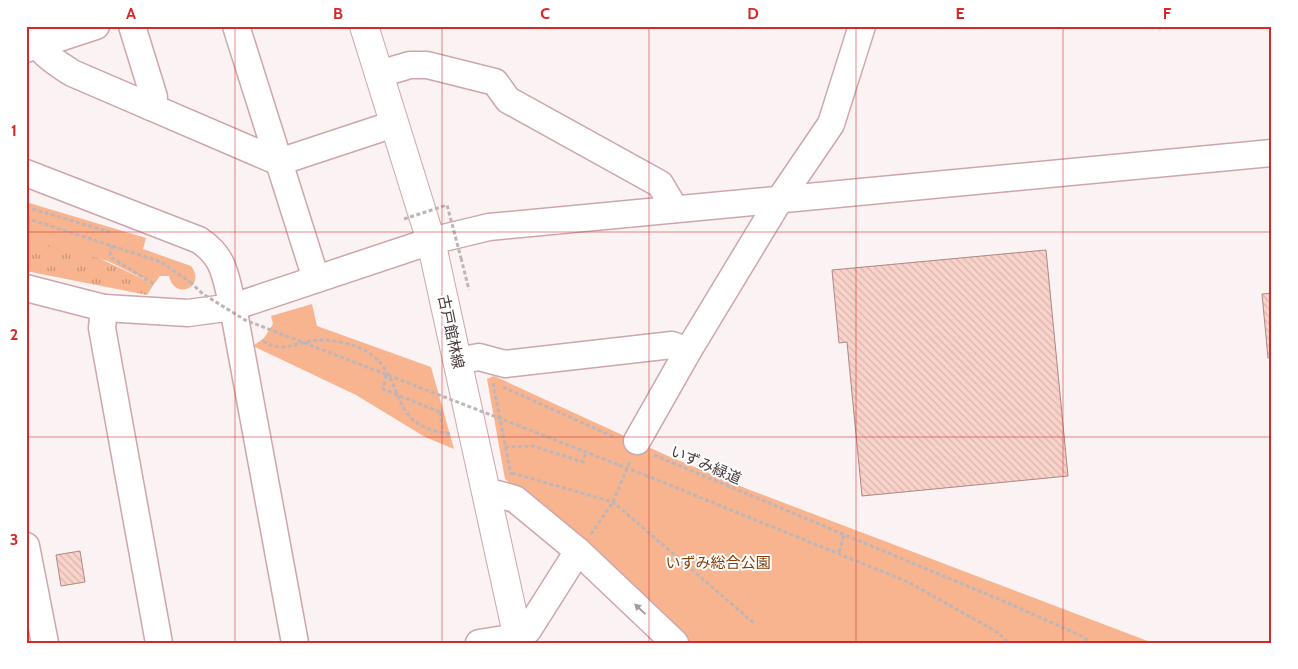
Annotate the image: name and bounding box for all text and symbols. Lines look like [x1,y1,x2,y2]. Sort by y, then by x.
text: A [126,4,136,23]
text: B [333,4,343,23]
text: C [540,4,550,23]
text: D [747,4,759,23]
text: E [955,4,965,23]
text: F [1163,4,1172,23]
text: 1 [11,121,17,140]
street label: 古戸館林線 [434,293,468,371]
text: 2 [10,325,18,344]
street label: いずみ緑道 [668,442,744,488]
text: 3 [10,530,18,549]
park label: いずみ総合公園 [665,554,771,572]
one-way arrow [634,603,646,615]

